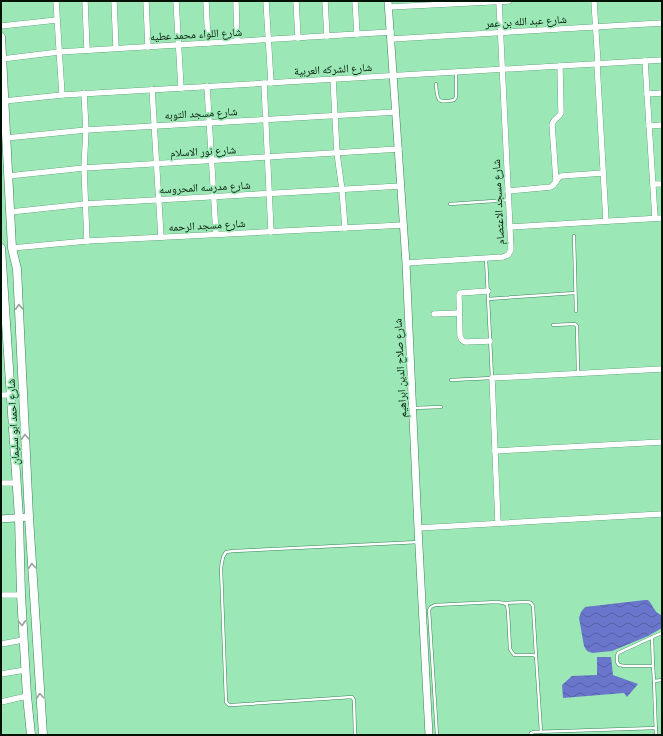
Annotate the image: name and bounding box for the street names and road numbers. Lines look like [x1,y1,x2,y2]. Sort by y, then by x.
street label: شارع عبد الله بن عمر [484,12,567,30]
street label: شارع اللواء محمد عطيه [150,25,242,43]
street label: شارع الشركه العربية [294,60,372,78]
street label: شارع مسجد التوبه [164,104,238,122]
street label: شارع نور الاسلام [170,142,236,160]
street label: شارع مسجد الاعتصام [489,159,507,245]
street label: شارع مدرسه المحروسه [159,178,251,196]
street label: شارع مسجد الرحمه [168,216,246,234]
street label: شارع صلاح الدين ابراهيم [390,318,411,418]
street label: شارع احمد ابو سليمان [4,378,22,466]

